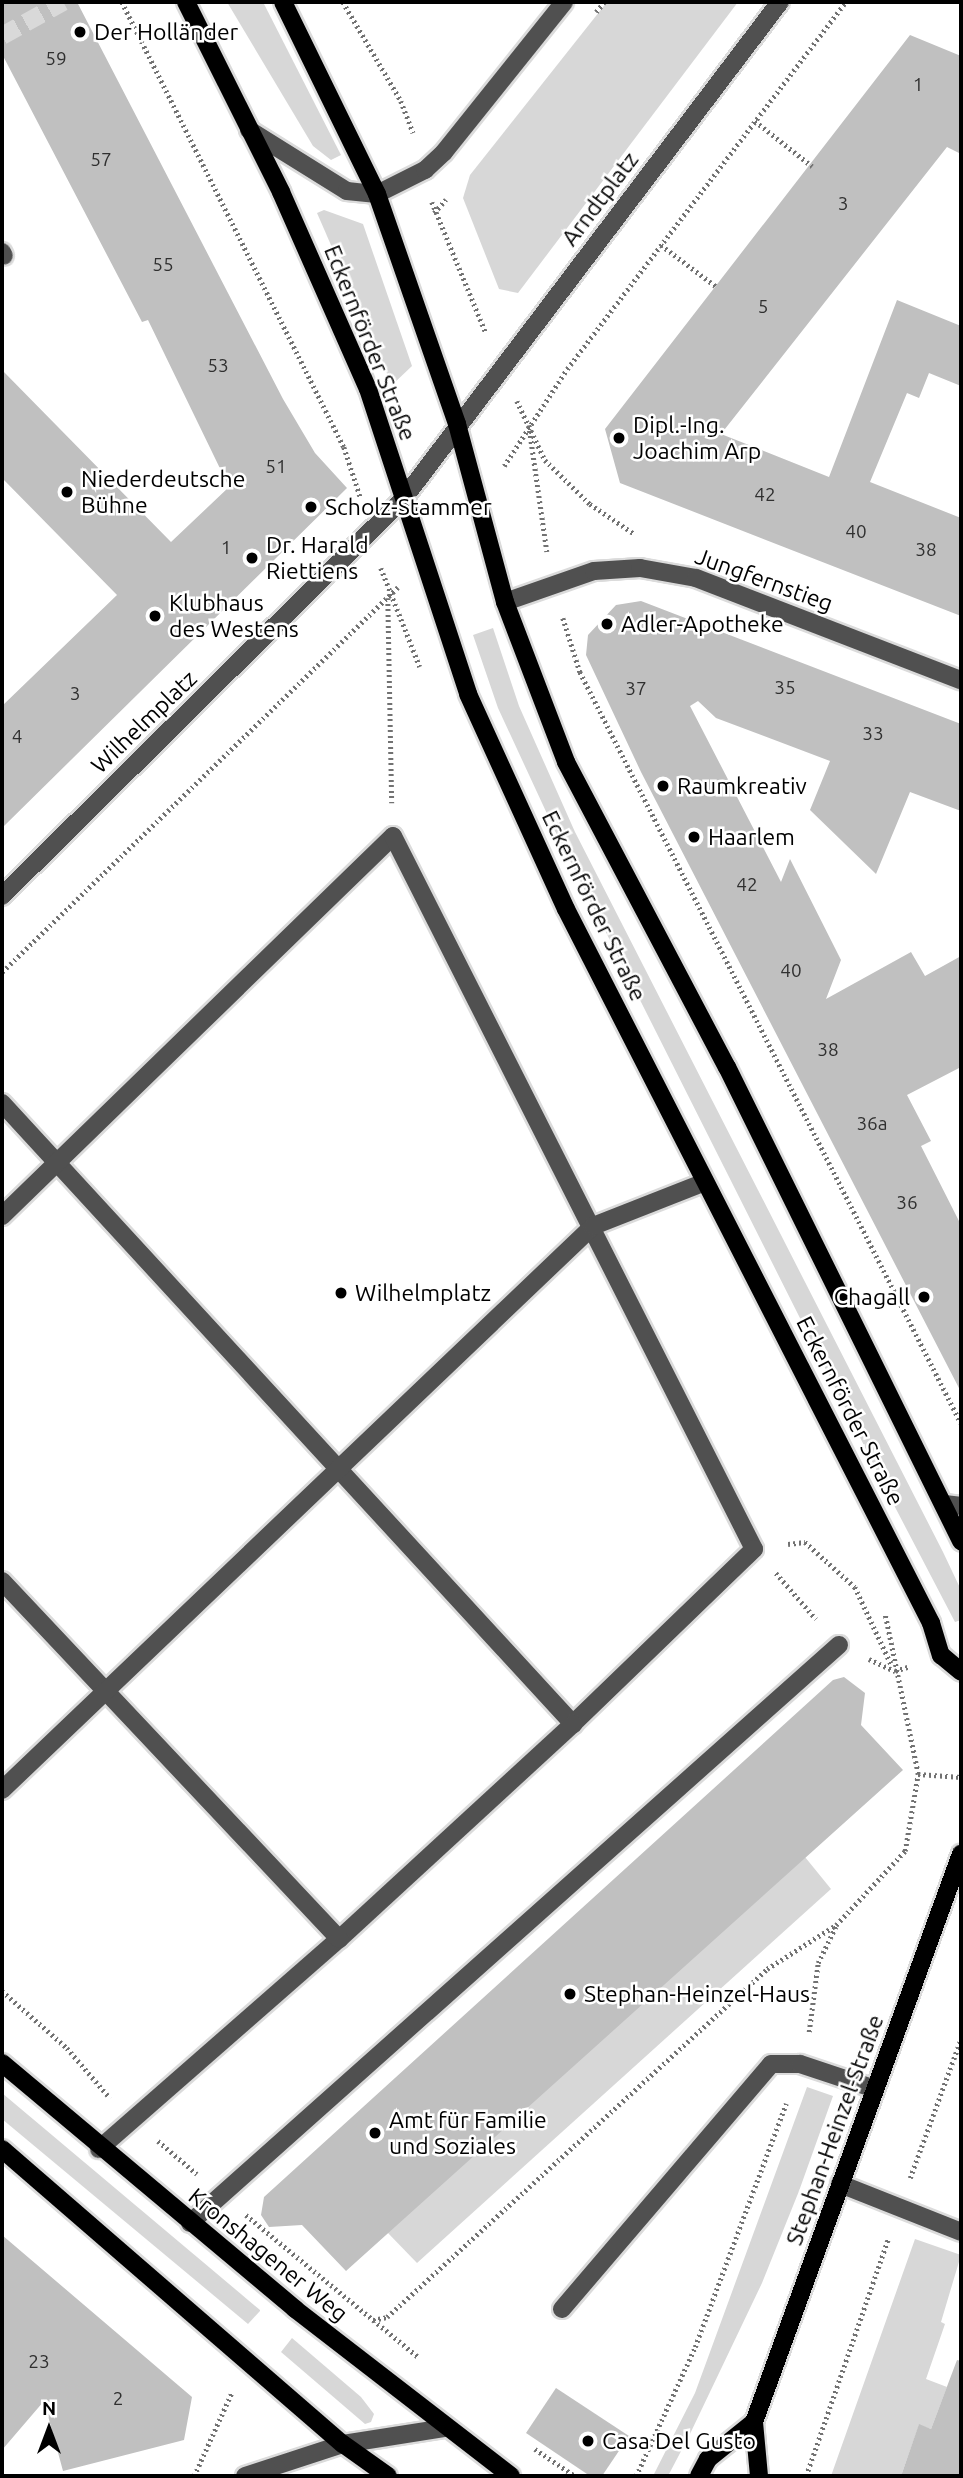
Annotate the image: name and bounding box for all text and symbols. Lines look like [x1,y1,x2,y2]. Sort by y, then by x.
place label: Der Holländer [94,18,238,46]
marker: Der Holländer [72,24,88,40]
house number: 59 [45,48,67,70]
house number: 1 [913,74,923,96]
street label: Arndtplatz [556,147,644,251]
house number: 57 [90,149,112,171]
house number: 3 [838,193,848,215]
street label: Eckernförder Straße [318,241,422,445]
house number: 55 [152,254,174,276]
house number: 5 [758,296,768,318]
house number: 53 [207,355,229,377]
place label: Dipl.-Ing. Joachim Arp [633,411,761,465]
marker: Dipl.-Ing. Joachim Arp [611,430,627,446]
house number: 51 [265,456,287,478]
place label: Niederdeutsche Bühne [81,465,245,519]
marker: Niederdeutsche Bühne [59,484,75,500]
house number: 42 [754,484,776,506]
place label: Scholz-Stammer [325,493,492,521]
marker: Scholz-Stammer [303,499,319,515]
house number: 40 [845,521,867,543]
place label: Dr. Harald Riettiens [266,531,369,585]
house number: 1 [221,537,231,559]
house number: 38 [915,539,937,561]
street label: Jungfernstieg [691,542,837,618]
marker: Dr. Harald Riettiens [244,550,260,566]
place label: Klubhaus des Westens [169,589,299,643]
marker: Klubhaus des Westens [147,608,163,624]
place label: Adler-Apotheke [621,610,784,638]
marker: Adler-Apotheke [599,616,615,632]
street label: Wilhelmplatz [85,665,203,779]
house number: 35 [774,677,796,699]
house number: 37 [625,678,647,700]
house number: 3 [70,683,80,705]
house number: 33 [862,723,884,745]
house number: 4 [12,726,22,748]
place label: Raumkreativ [677,772,807,800]
marker: Raumkreativ [655,778,671,794]
street label: Eckernförder Straße [536,806,652,1006]
place label: Haarlem [708,823,795,851]
marker: Haarlem [686,829,702,845]
house number: 42 [736,874,758,896]
house number: 40 [780,960,802,982]
house number: 38 [817,1039,839,1061]
house number: 36a [856,1113,888,1135]
house number: 36 [896,1192,918,1214]
place label: Wilhelmplatz [355,1279,491,1307]
place label: Chagall [834,1283,910,1311]
marker: Wilhelmplatz [333,1285,349,1301]
marker: Chagall [916,1289,932,1305]
street label: Eckernförder Straße [790,1312,910,1510]
place label: Stephan-Heinzel-Haus [584,1980,810,2008]
marker: Stephan-Heinzel-Haus [562,1986,578,2002]
street label: Stephan-Heinzel-Straße [780,2011,890,2249]
place label: Amt für Familie und Soziales [389,2106,547,2160]
marker: Amt für Familie und Soziales [367,2125,383,2141]
street label: Kronshagener Weg [183,2182,353,2328]
house number: 23 [28,2351,50,2373]
house number: 2 [113,2388,123,2410]
north arrow [14,2394,84,2464]
text: N [42,2397,56,2419]
place label: Casa Del Gusto [602,2427,756,2455]
marker: Casa Del Gusto [580,2433,596,2449]

